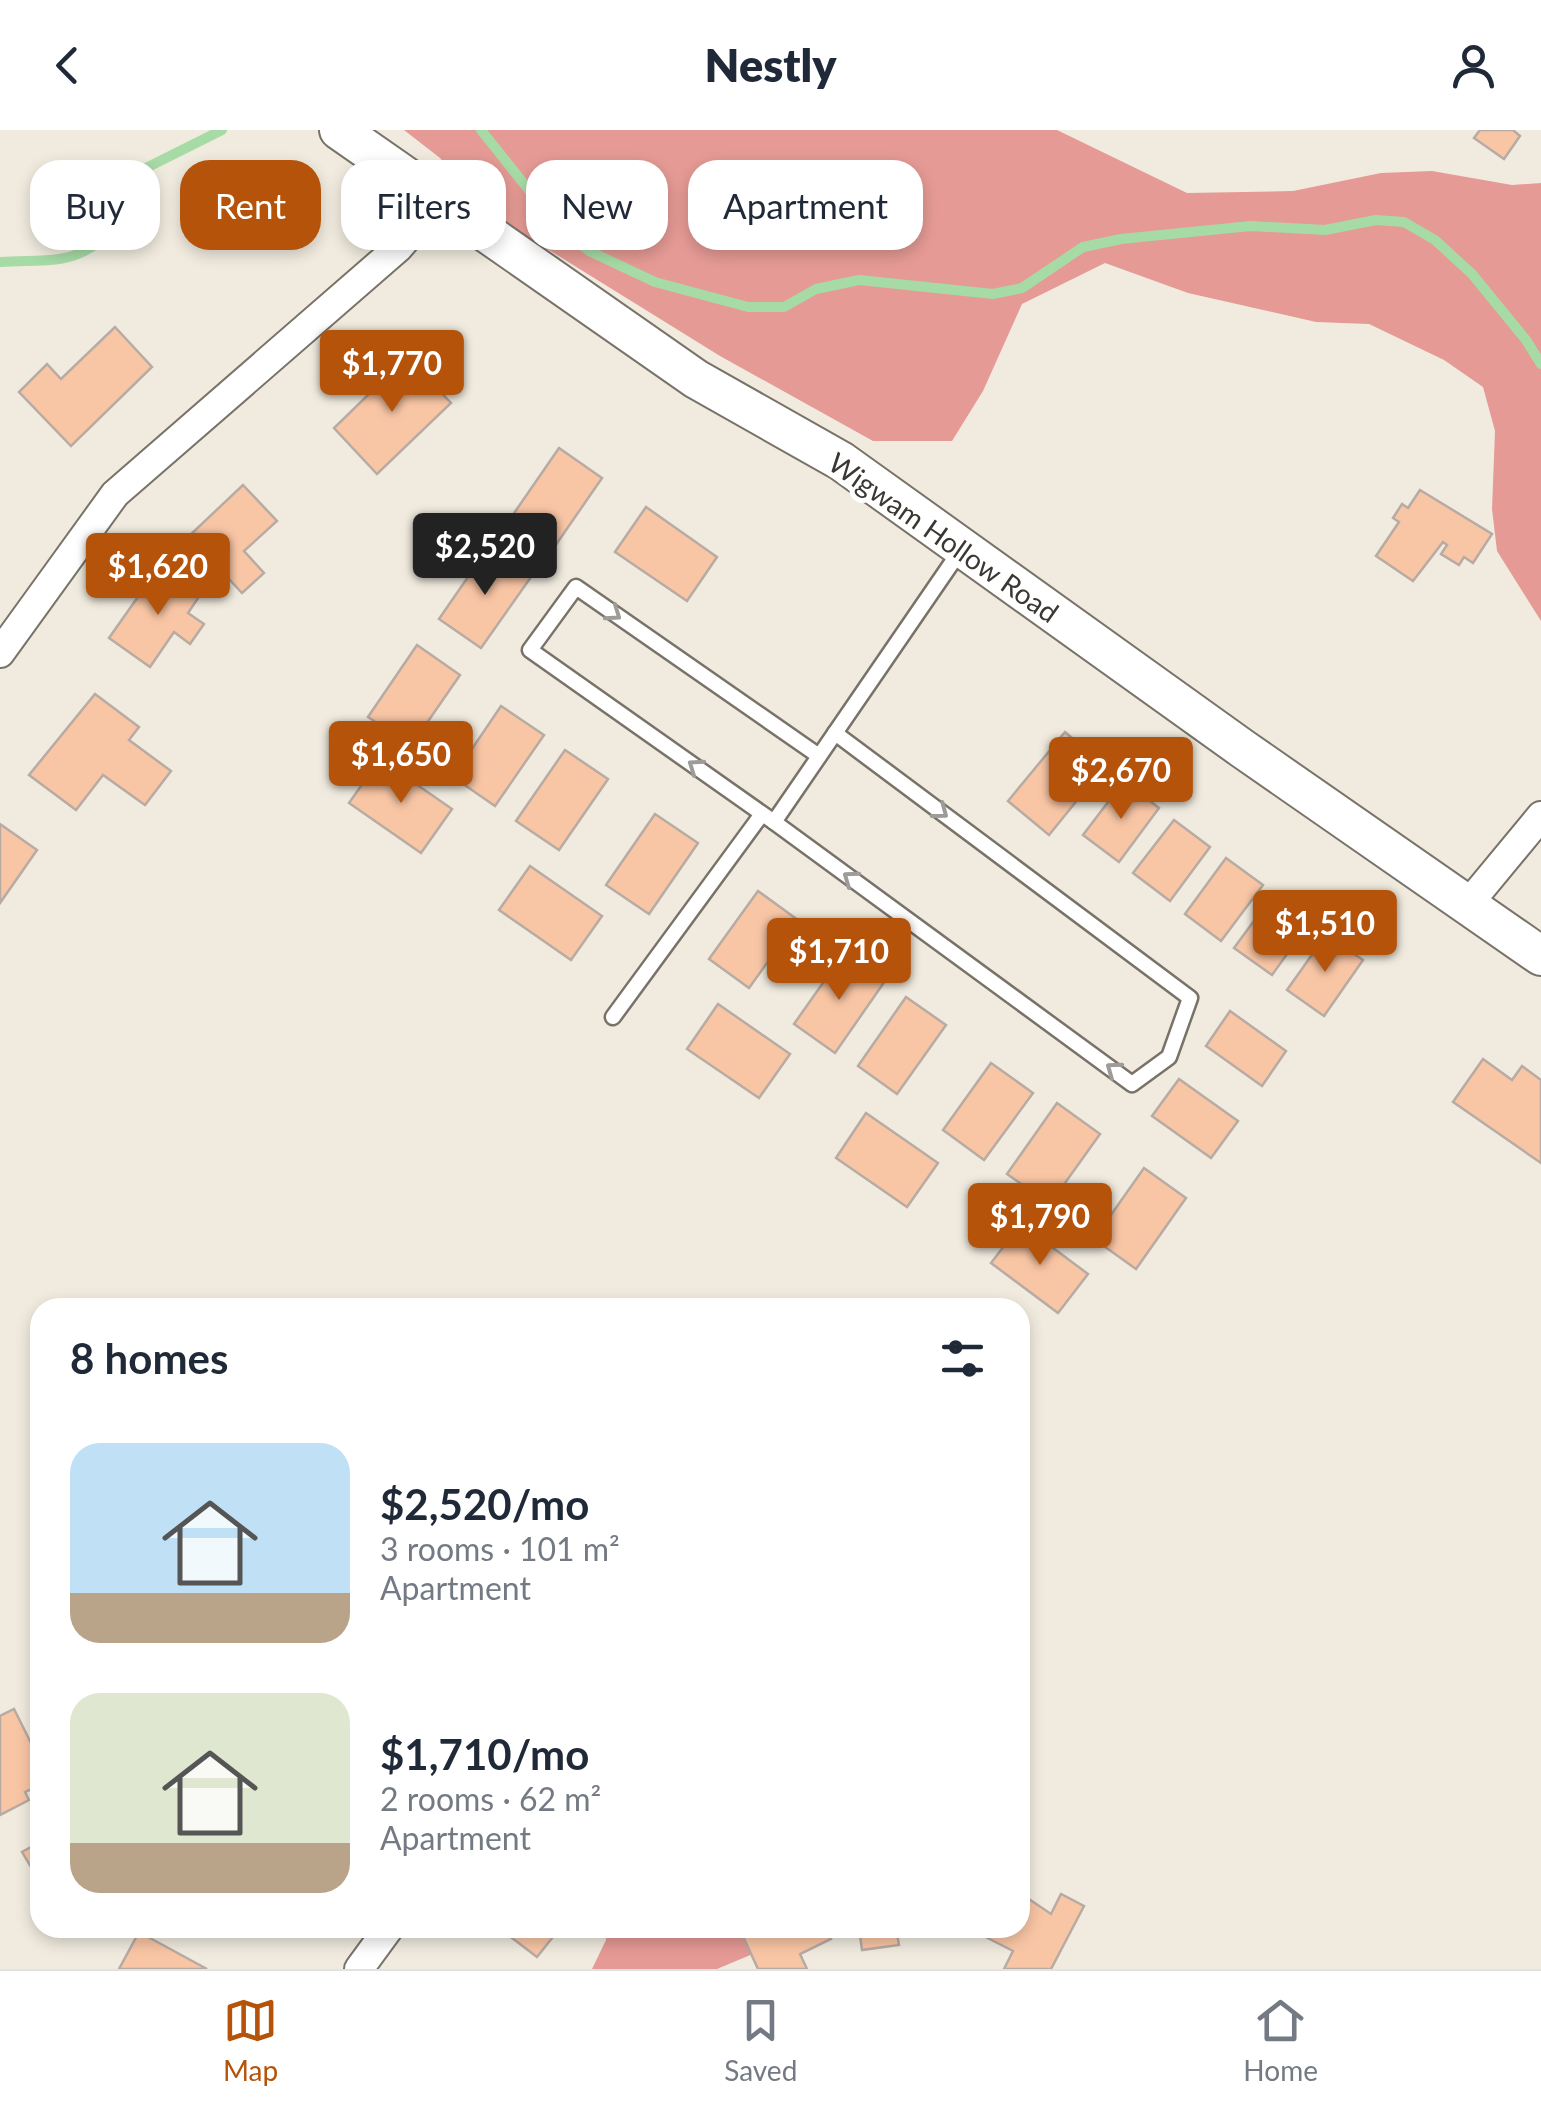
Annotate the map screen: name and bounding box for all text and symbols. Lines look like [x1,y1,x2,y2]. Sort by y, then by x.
icon: back [40,38,95,93]
text: Nestly [705,38,836,92]
icon: person [1446,38,1501,93]
chip: Buy [30,160,160,250]
chip: Rent [180,160,321,250]
chip: Filters [341,160,506,250]
chip: New [526,160,668,250]
chip: Apartment [688,160,923,250]
pin: $1,770 [311,330,473,415]
text: $1,770 [342,343,442,382]
street label: Wigwam Hollow Road [823,445,1065,629]
pin: $2,520 [404,513,566,598]
text: $2,520 [435,526,535,565]
pin: $1,620 [77,533,239,618]
text: $1,620 [108,546,208,585]
one-way arrow [602,602,621,620]
pin: $1,650 [320,721,482,806]
text: $1,650 [351,734,451,773]
pin: $2,670 [1040,737,1202,822]
text: $2,670 [1071,750,1171,789]
one-way arrow [687,760,706,778]
one-way arrow [930,801,948,818]
one-way arrow [843,872,861,889]
pin: $1,510 [1244,890,1406,975]
text: $1,510 [1275,903,1375,942]
pin: $1,710 [758,918,920,1003]
text: $1,710 [789,931,889,970]
one-way arrow [1105,1063,1124,1082]
pin: $1,790 [959,1183,1121,1268]
text: $1,790 [990,1196,1090,1235]
icon: filters [935,1331,990,1386]
text: 8 homes [70,1333,228,1383]
text: $2,520/mo [380,1479,589,1529]
icon: home [150,1483,270,1603]
text: 3 rooms · 101 m² [380,1529,620,1568]
text: Apartment [380,1568,531,1607]
text: $1,710/mo [380,1729,589,1779]
icon: home [150,1733,270,1853]
text: 2 rooms · 62 m² [380,1779,601,1818]
text: Apartment [380,1818,531,1857]
tab: Map [223,1993,278,2087]
tab: Saved [724,1993,797,2087]
tab: Home [1243,1993,1318,2087]

